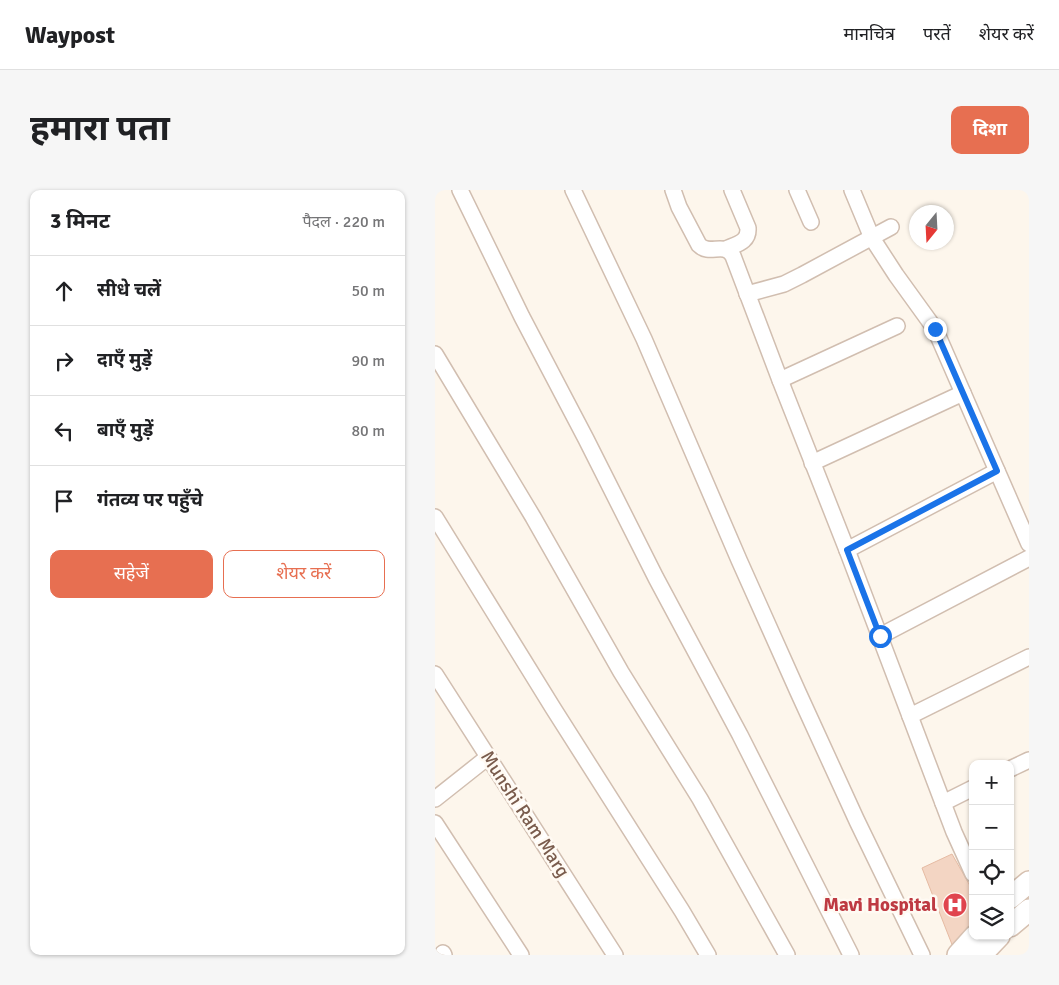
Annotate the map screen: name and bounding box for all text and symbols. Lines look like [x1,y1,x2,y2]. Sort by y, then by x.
text: Waypost [25,20,115,50]
text: मानचित्र [843,23,895,45]
text: परतें [923,23,951,45]
text: शेयर करें [979,23,1034,45]
button: दिशा [951,106,1029,154]
text: हमारा पता [30,107,170,150]
north arrow [909,205,954,250]
text: 3 मिनट [50,208,110,234]
text: पैदल · 220 m [302,212,385,232]
icon: ahead [50,277,78,305]
text: सीधे चलें [97,278,161,302]
text: 50 m [351,281,385,301]
route end [924,318,947,341]
icon: right [50,347,78,375]
text: दाएँ मुड़ें [97,348,152,372]
text: 90 m [351,351,385,371]
icon: left [50,417,78,445]
text: बाएँ मुड़ें [97,418,153,442]
text: 80 m [351,421,385,441]
icon: arrive [50,487,78,515]
text: गंतव्य पर पहुँचे [97,488,203,512]
button: सहेजें [50,550,213,598]
button: शेयर करें [223,550,385,598]
route start [869,625,892,648]
street label: Munshi Ram Marg [475,746,575,882]
map controls [969,760,1014,940]
button: + [969,760,1014,805]
button: − [969,805,1014,850]
button: locate [969,850,1014,895]
hospital icon: Mavi Hospital [942,892,968,918]
place label: Mavi Hospital [823,893,937,917]
button: layers [969,895,1014,940]

